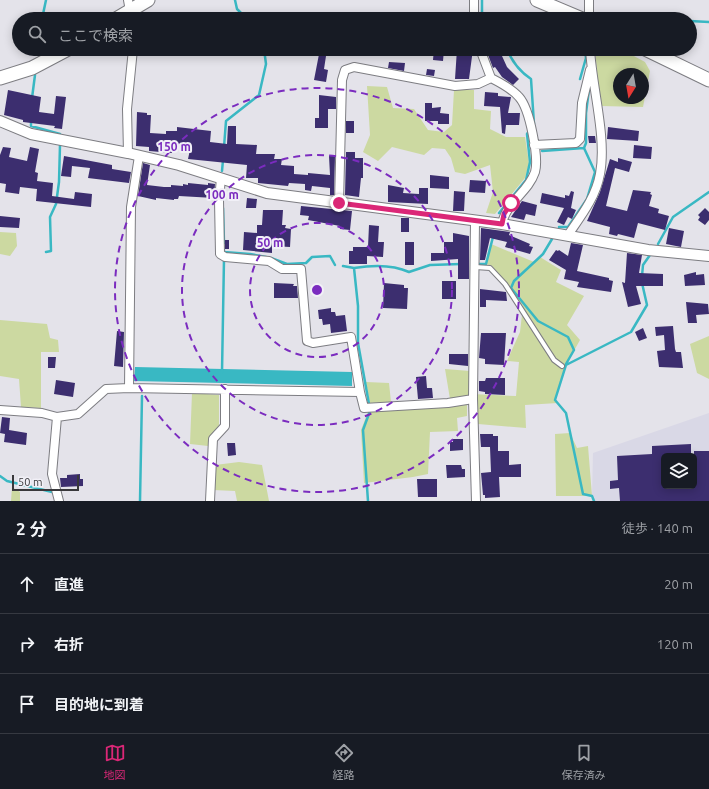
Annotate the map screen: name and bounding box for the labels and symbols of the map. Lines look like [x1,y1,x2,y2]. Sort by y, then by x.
north arrow [613,68,649,104]
text: 150 m [157,140,191,153]
text: 100 m [205,188,239,201]
route end [330,194,348,212]
route start [502,194,520,212]
text: 50 m [257,236,283,249]
centre of rings [310,283,324,297]
scale bar [12,473,79,492]

